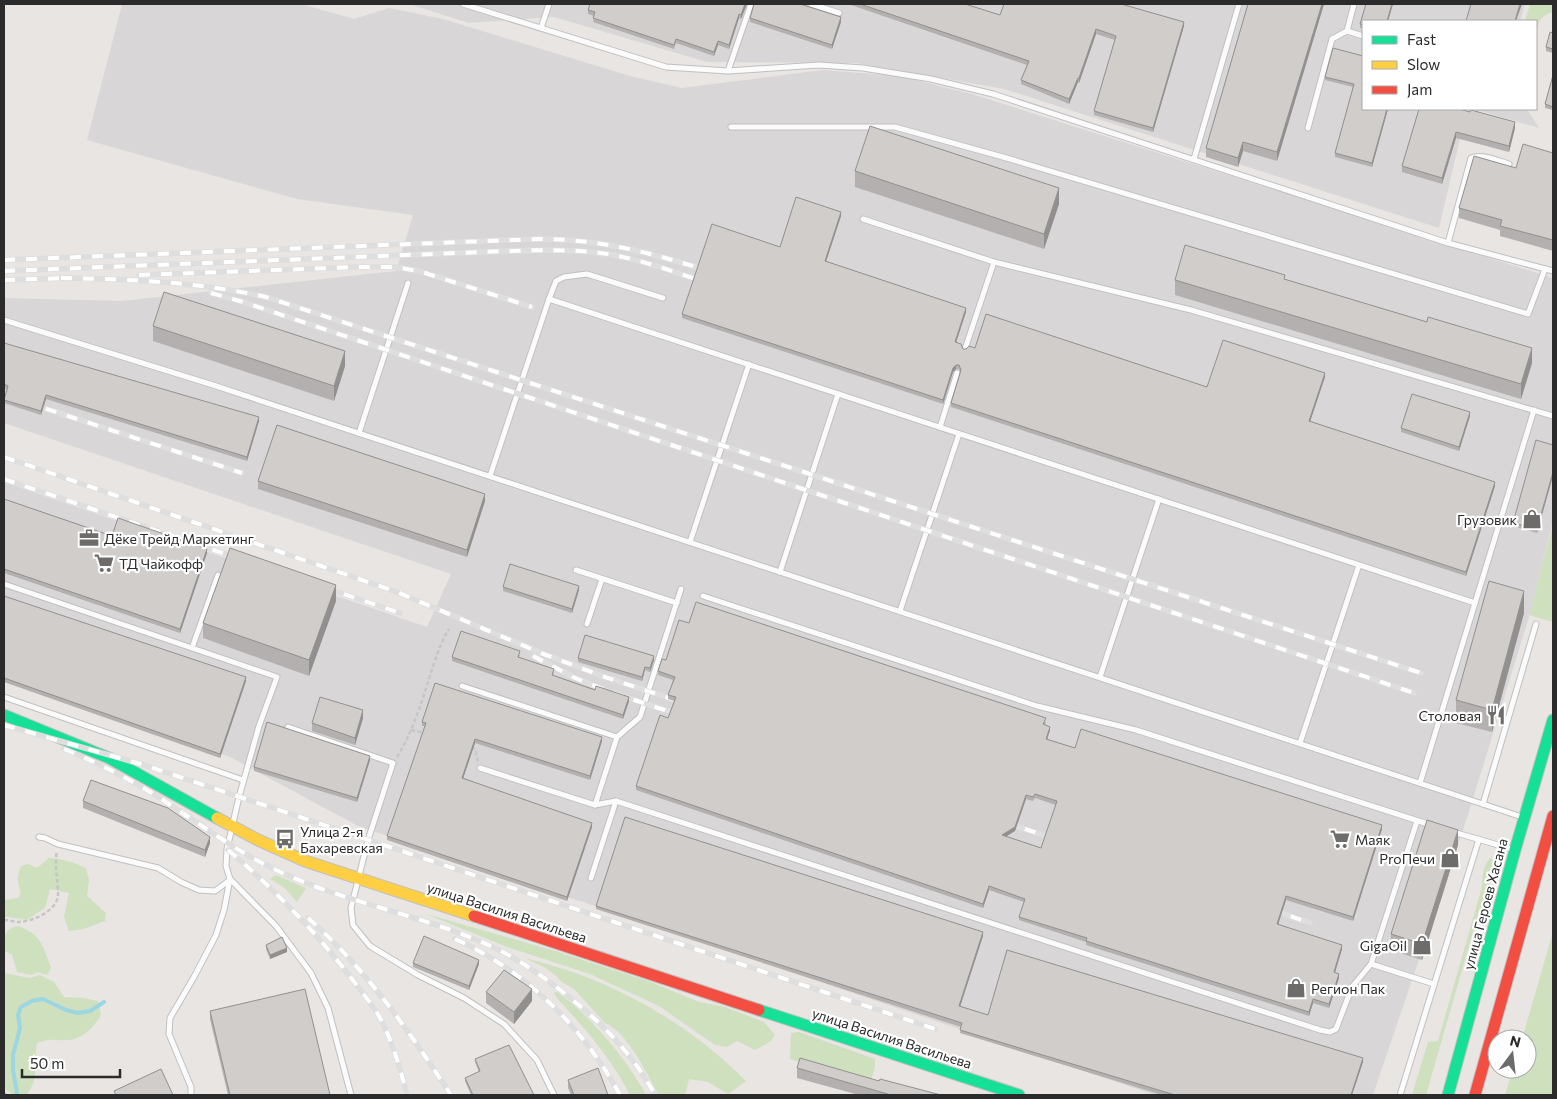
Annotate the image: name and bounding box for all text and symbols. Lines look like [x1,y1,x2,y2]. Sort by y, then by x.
legend [1362,20,1537,110]
text: Fast [1407,30,1436,48]
text: Slow [1407,55,1440,73]
text: Jam [1407,80,1432,98]
shop icon: Грузовик [1521,508,1543,530]
place label: Грузовик [1457,511,1518,528]
office icon: Дёке Трейд Маркетинг [78,527,100,549]
place label: Дёке Трейд Маркетинг [104,530,254,547]
supermarket icon: ТД Чайкофф [93,552,115,574]
place label: ТД Чайкофф [119,555,203,572]
restaurant icon: Столовая [1485,704,1507,726]
place label: Столовая [1418,707,1481,724]
place label: Улица 2-я Бахаревская [300,823,383,856]
bus stop icon: Улица 2-я Бахаревская [274,828,296,850]
supermarket icon: Маяк [1329,828,1351,850]
place label: Маяк [1355,831,1391,848]
street label: улица Героев Хасана [1459,836,1511,972]
shop icon: ProПечи [1439,847,1461,869]
place label: ProПечи [1379,850,1435,867]
street label: улица Василия Васильева [425,878,589,946]
shop icon: GigaOil [1411,934,1433,956]
place label: GigaOil [1360,937,1407,954]
shop icon: Регион Пак [1285,977,1307,999]
place label: Регион Пак [1311,980,1386,997]
street label: улица Василия Васильева [810,1004,974,1072]
north arrow [1487,1029,1537,1079]
text: N [1508,1031,1523,1051]
scale bar [22,1046,120,1078]
text: 50 m [30,1054,64,1072]

